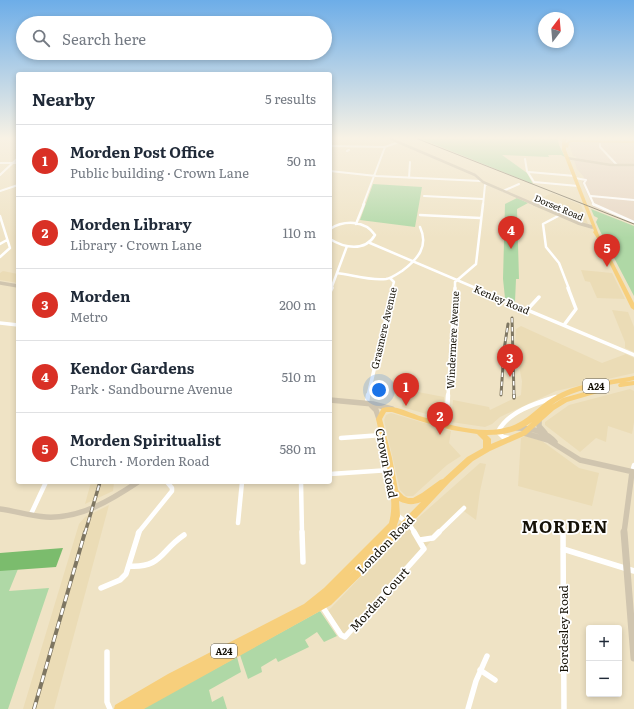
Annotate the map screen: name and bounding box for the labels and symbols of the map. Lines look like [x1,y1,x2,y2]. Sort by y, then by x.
north arrow [538,12,574,48]
street label: Dorset Road [532,190,586,224]
pin: 4 [498,216,524,249]
pin: 5 [594,234,620,267]
street label: Kenley Road [472,280,532,318]
street label: Grasmere Avenue [366,286,400,370]
street label: Windermere Avenue [442,291,462,389]
pin: 3 [497,344,523,377]
pin: 1 [393,373,419,406]
road number: A24 [583,379,609,393]
your location [369,380,389,400]
pin: 2 [427,402,453,435]
street label: Crown Road [371,427,403,500]
street label: London Road [352,510,418,578]
district label: MORDEN [521,513,609,538]
street label: Morden Court [345,563,413,635]
street label: Bordesley Road [554,585,572,673]
road number: A24 [211,644,237,658]

